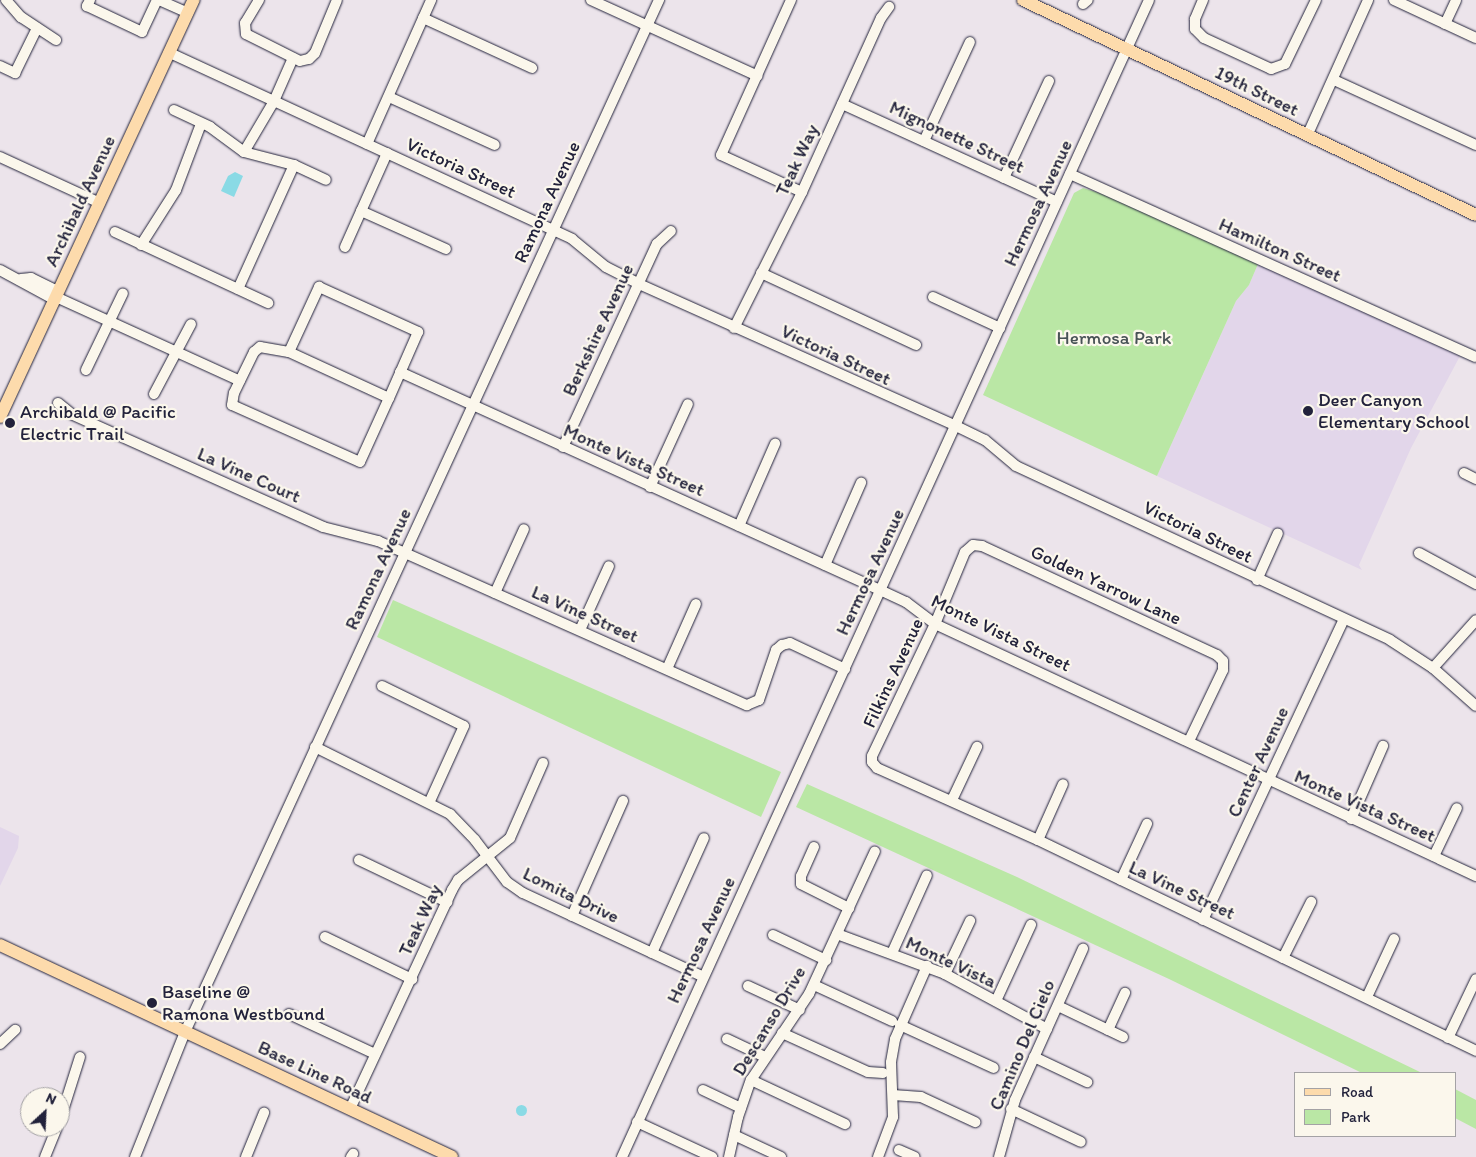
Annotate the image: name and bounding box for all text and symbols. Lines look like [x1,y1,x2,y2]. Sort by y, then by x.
street label: 19th Street [1212,61,1302,121]
street label: Mignonette Street [886,96,1028,178]
street label: Teak Way [771,121,823,199]
street label: Archibald Avenue [40,132,120,270]
street label: Victoria Street [402,133,520,203]
street label: Hermosa Avenue [999,136,1077,270]
street label: Ramona Avenue [509,138,585,266]
street label: Hamilton Street [1215,213,1345,287]
street label: Berkshire Avenue [558,261,638,399]
street label: Victoria Street [777,320,895,390]
park label: Hermosa Park [1057,327,1171,349]
place label: Deer Canyon Elementary School [1318,389,1470,433]
place label: Archibald @ Pacific Electric Trail [20,401,176,445]
marker: Deer Canyon Elementary School [1302,405,1314,417]
marker: Archibald @ Pacific Electric Trail [4,417,16,429]
street label: Monte Vista Street [560,419,708,501]
street label: La Vine Court [194,442,304,508]
street label: Victoria Street [1140,496,1256,568]
street label: Ramona Avenue [340,505,416,633]
street label: Hermosa Avenue [831,505,909,639]
street label: Golden Yarrow Lane [1027,540,1185,630]
street label: La Vine Street [528,580,642,648]
street label: Monte Vista Street [928,590,1074,676]
street label: Filkins Avenue [858,615,928,731]
street label: Center Avenue [1222,703,1294,821]
street label: Monte Vista Street [1291,765,1439,847]
street label: La Vine Street [1125,856,1239,924]
street label: Lomita Drive [519,862,623,928]
street label: Hermosa Avenue [662,873,740,1007]
street label: Teak Way [394,881,446,959]
street label: Monte Vista [902,931,1000,993]
street label: Descanso Drive [727,962,811,1080]
street label: Camino Del Cielo [984,976,1060,1114]
place label: Baseline @ Ramona Westbound [162,981,325,1025]
marker: Baseline @ Ramona Westbound [146,997,158,1009]
street label: Base Line Road [254,1036,376,1108]
legend [1294,1072,1456,1137]
text: Road [1341,1083,1373,1101]
north arrow [20,1087,70,1137]
text: N [43,1089,59,1109]
text: Park [1341,1108,1371,1126]

